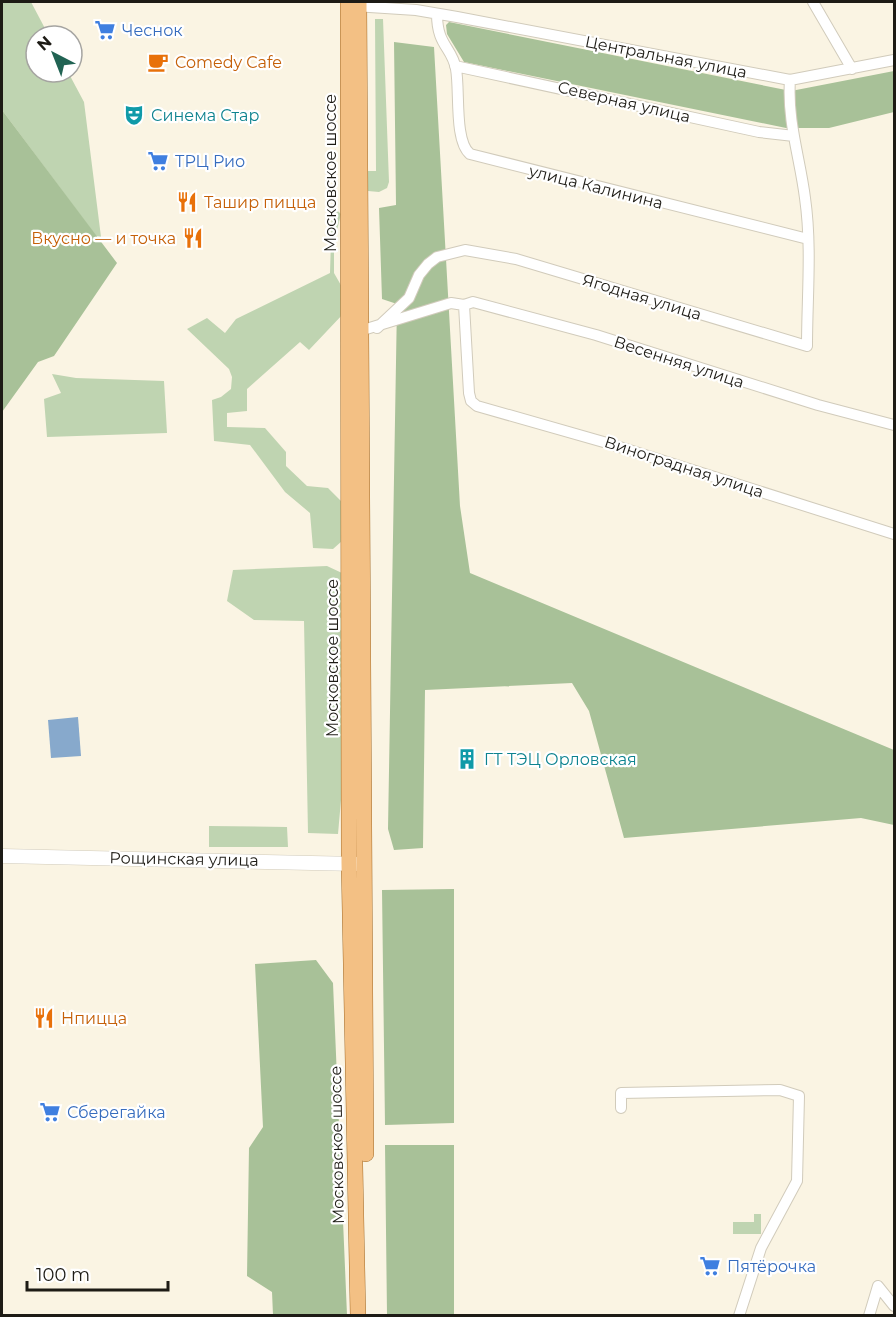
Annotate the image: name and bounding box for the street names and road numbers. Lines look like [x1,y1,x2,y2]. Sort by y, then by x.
street label: Центральная улица [583,32,749,82]
street label: Северная улица [556,77,692,127]
street label: Московское шоссе [321,94,340,252]
street label: улица Калинина [526,161,665,213]
street label: Ягодная улица [580,270,704,324]
street label: Весенняя улица [612,332,746,392]
street label: Виноградная улица [602,432,766,502]
street label: Московское шоссе [323,579,342,737]
street label: Рощинская улица [109,848,259,870]
street label: Московское шоссе [326,1066,348,1224]

